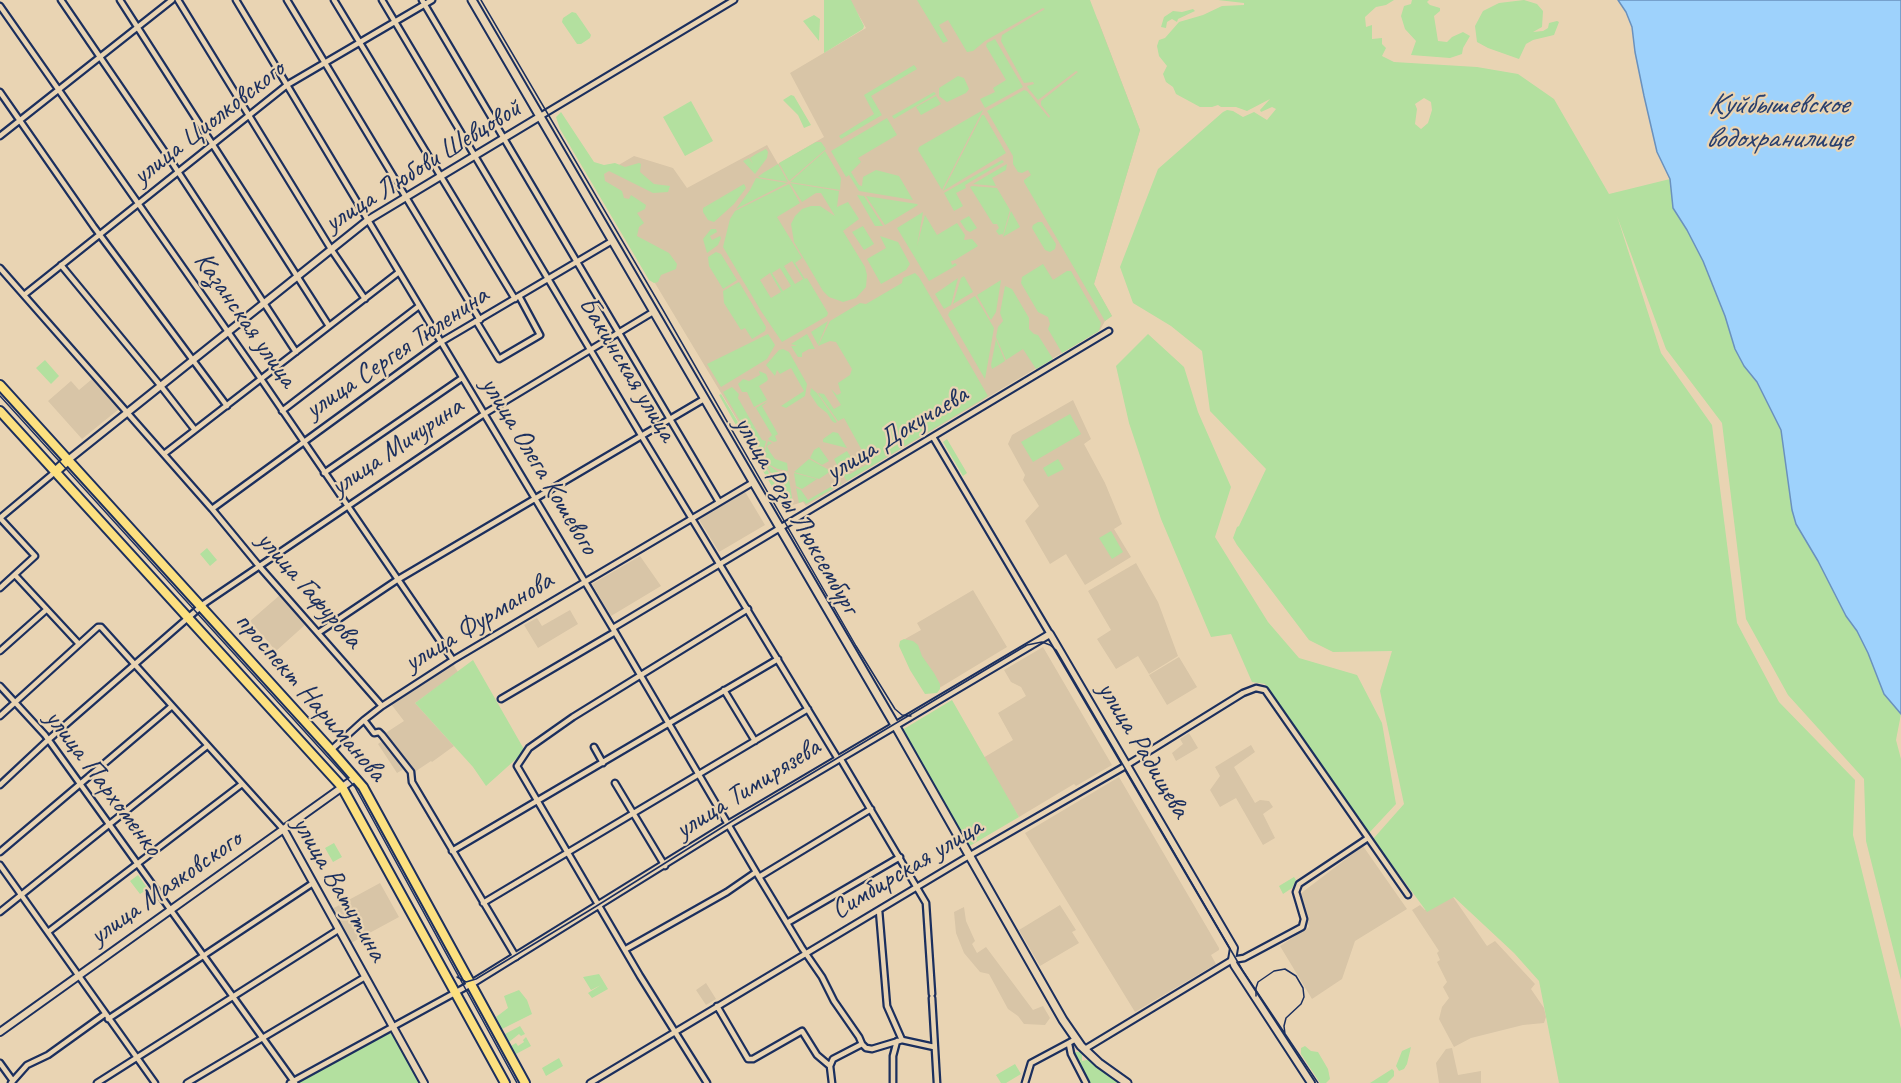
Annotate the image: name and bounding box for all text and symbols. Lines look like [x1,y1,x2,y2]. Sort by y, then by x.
street label: улица Циолковского [126,53,292,193]
water label: Куйбышевское водохранилище [1706,87,1850,158]
street label: улица Любови Шевцовой [318,92,528,240]
street label: Казанская улица [186,246,304,394]
street label: улица Сергея Тюленина [299,279,495,427]
street label: Бакинская улица [571,290,683,448]
street label: улица Олега Кошевого [473,371,605,561]
street label: улица Докучаева [820,378,974,490]
street label: улица Мичурина [324,390,470,504]
street label: улица Розы Люксембург [726,410,866,620]
street label: улица Гафурова [249,524,369,656]
street label: улица Фурманова [398,564,560,680]
street label: проспект Нариманова [227,605,393,789]
street label: улица Радищева [1089,676,1197,824]
street label: улица Пархоменко [37,703,169,863]
street label: улица Тимирязева [669,731,827,847]
street label: улица Ватутина [284,811,394,967]
street label: Симбирская улица [825,811,989,927]
street label: улица Маяковского [83,823,249,953]

